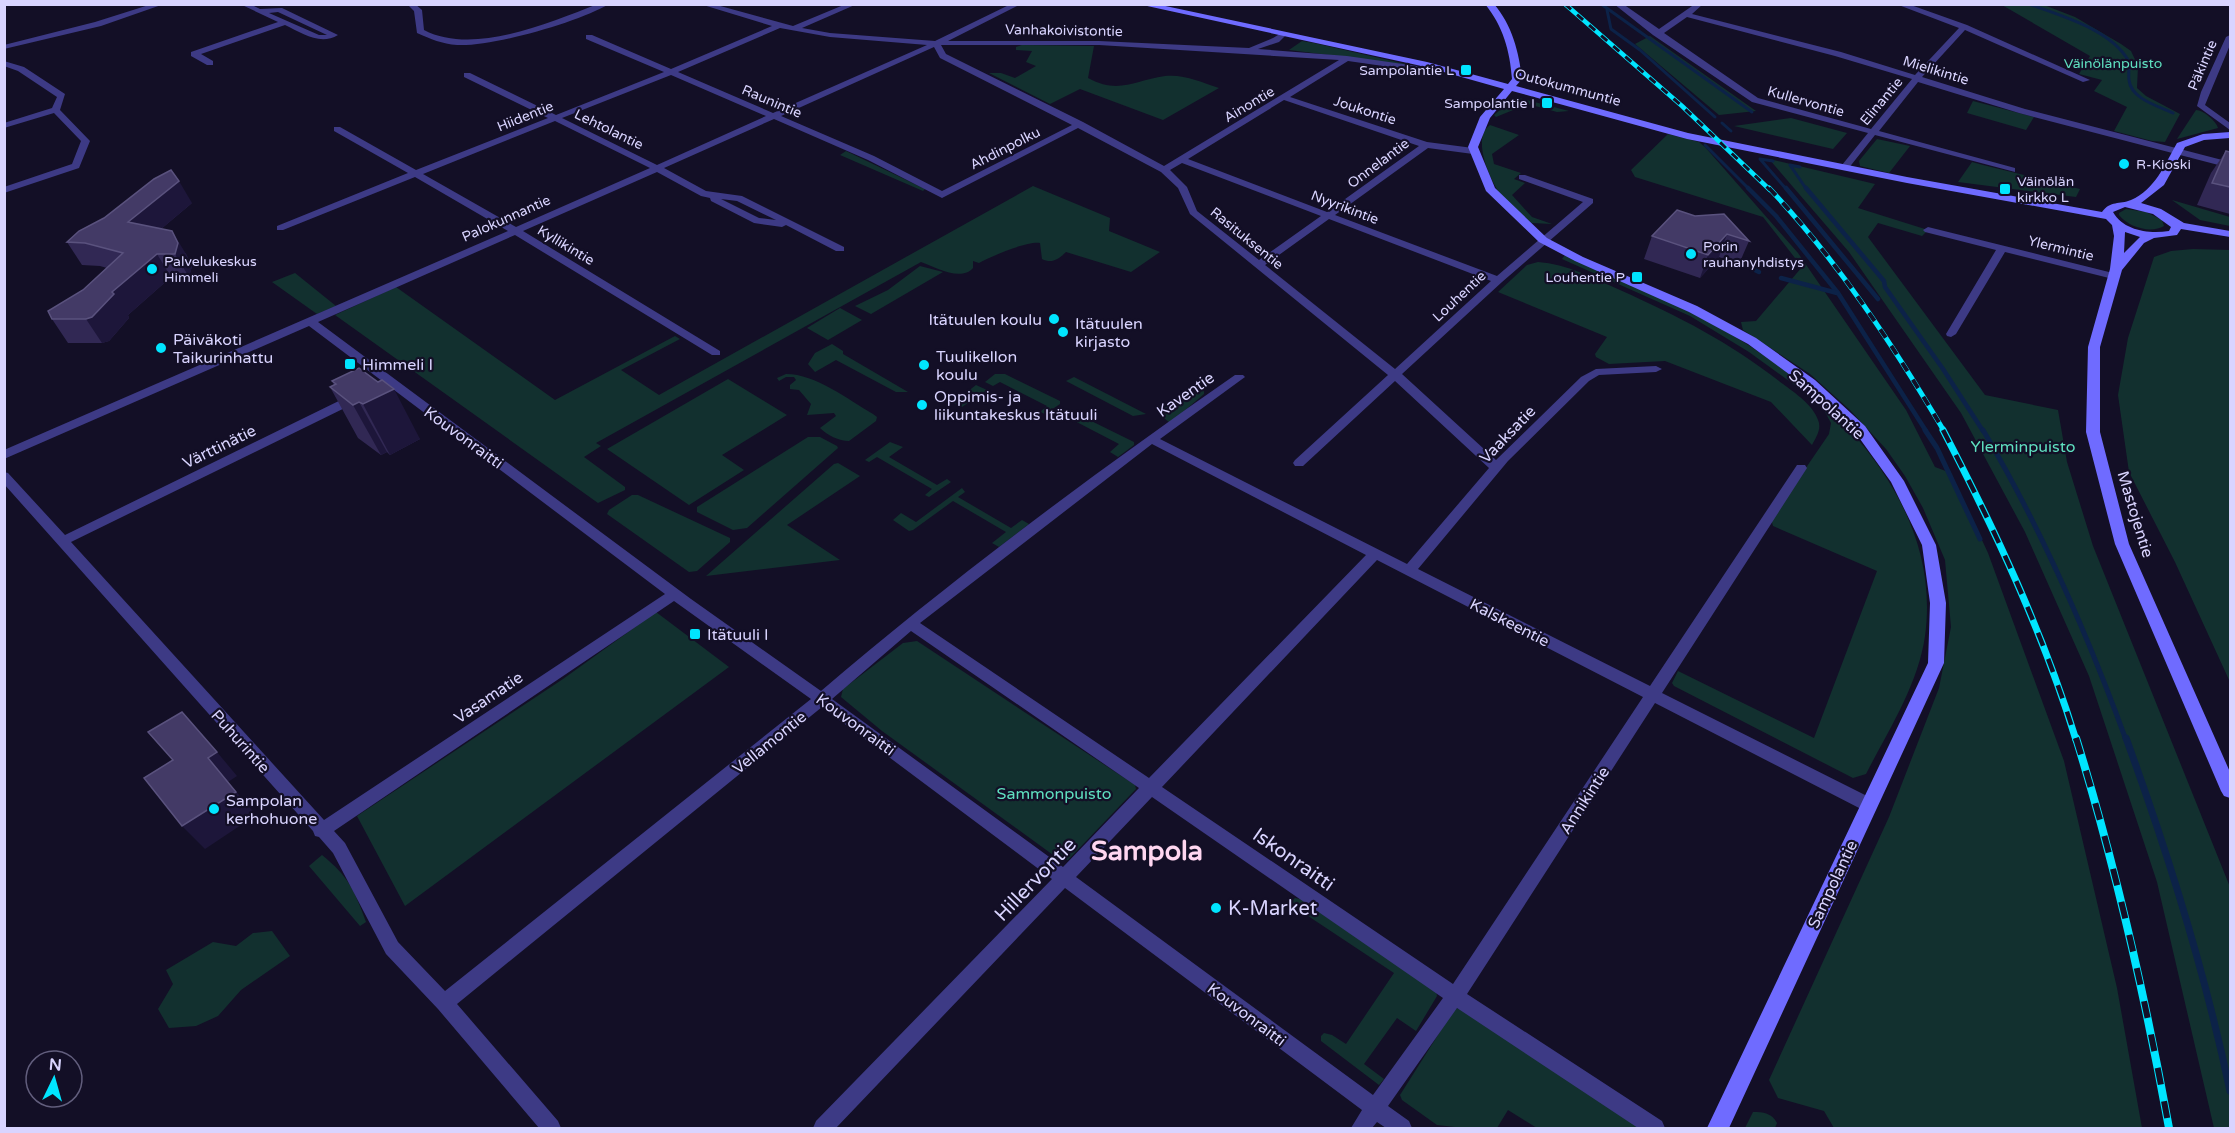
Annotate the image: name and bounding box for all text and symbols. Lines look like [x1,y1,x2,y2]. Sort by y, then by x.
street label: Vanhakoivistontie [1005,21,1123,40]
street label: Päkintie [2184,37,2221,93]
street label: Mielikintie [1901,52,1971,89]
park label: Väinölänpuisto [2064,55,2162,72]
place label: Sampolantie L [1359,62,1454,79]
marker: Sampolantie L [1459,63,1473,77]
street label: Outokummuntie [1513,65,1623,110]
street label: Elinantie [1856,74,1906,129]
street label: Raunintie [739,81,804,122]
street label: Kullervontie [1765,82,1846,121]
street label: Ainontie [1221,83,1278,126]
street label: Joukontie [1331,92,1398,129]
place label: Sampolantie I [1444,95,1535,112]
marker: Sampolantie I [1540,96,1554,110]
street label: Hiidentie [495,97,556,135]
street label: Lehtolantie [572,105,646,153]
street label: Ahdinpolku [967,123,1043,173]
street label: Onnelantie [1344,135,1412,192]
place label: R-Kioski [2136,156,2191,173]
marker: R-Kioski [2117,157,2131,171]
place label: Väinölän kirkko L [2017,173,2074,206]
marker: Väinölän kirkko L [1998,182,2012,196]
street label: Nyyrikintie [1309,187,1381,228]
street label: Palokunnantie [459,191,553,246]
street label: Rasituksentie [1207,204,1287,273]
street label: Kyllikintie [534,222,597,269]
street label: Ylermintie [2026,232,2096,265]
place label: Porin rauhanyhdistys [1703,238,1804,271]
marker: Porin rauhanyhdistys [1684,247,1698,261]
place label: Palvelukeskus Himmeli [164,253,257,286]
marker: Palvelukeskus Himmeli [145,262,159,276]
street label: Louhentie [1429,267,1490,325]
place label: Louhentie P [1545,269,1625,286]
marker: Louhentie P [1630,270,1644,284]
place label: Itätuulen koulu [928,310,1042,330]
marker: Itätuulen koulu [1047,312,1061,326]
place label: Itätuulen kirjasto [1075,314,1143,352]
marker: Itätuulen kirjasto [1056,325,1070,339]
place label: Päiväkoti Taikurinhattu [173,330,273,368]
marker: Päiväkoti Taikurinhattu [154,341,168,355]
place label: Tuulikellon koulu [936,347,1017,385]
place label: Himmeli I [362,355,433,375]
marker: Himmeli I [343,357,357,371]
marker: Tuulikellon koulu [917,358,931,372]
street label: Sampolantie [1784,366,1868,444]
street label: Kaventie [1153,368,1218,422]
place label: Oppimis- ja liikuntakeskus Itätuuli [934,387,1098,425]
marker: Oppimis- ja liikuntakeskus Itätuuli [915,398,929,412]
street label: Kouvonraitti [420,402,507,473]
street label: Vaaksatie [1475,402,1540,468]
street label: Värttinätie [179,421,259,473]
park label: Ylerminpuisto [1971,437,2075,457]
street label: Mastojentie [2112,469,2158,560]
street label: Kalskeentie [1466,594,1553,652]
place label: Itätuuli I [707,625,769,645]
marker: Itätuuli I [688,627,702,641]
street label: Vasamatie [450,668,527,728]
street label: Kouvonraitti [812,689,899,760]
street label: Puhurintie [207,706,274,778]
street label: Vellamontie [729,707,811,779]
street label: Annikintie [1556,763,1614,838]
park label: Sammonpuisto [997,784,1111,804]
place label: Sampolan kerhohuone [226,791,317,829]
marker: Sampolan kerhohuone [207,802,221,816]
street label: Iskonraitti [1248,823,1339,897]
street label: Hillervontie [990,833,1082,927]
district label: Sampola [1091,835,1203,868]
street label: Sampolantie [1804,837,1862,932]
place label: K-Market [1228,897,1318,921]
marker: K-Market [1209,901,1223,915]
street label: Kouvonraitti [1203,979,1290,1051]
north arrow [24,1049,84,1109]
text: N [48,1055,62,1076]

